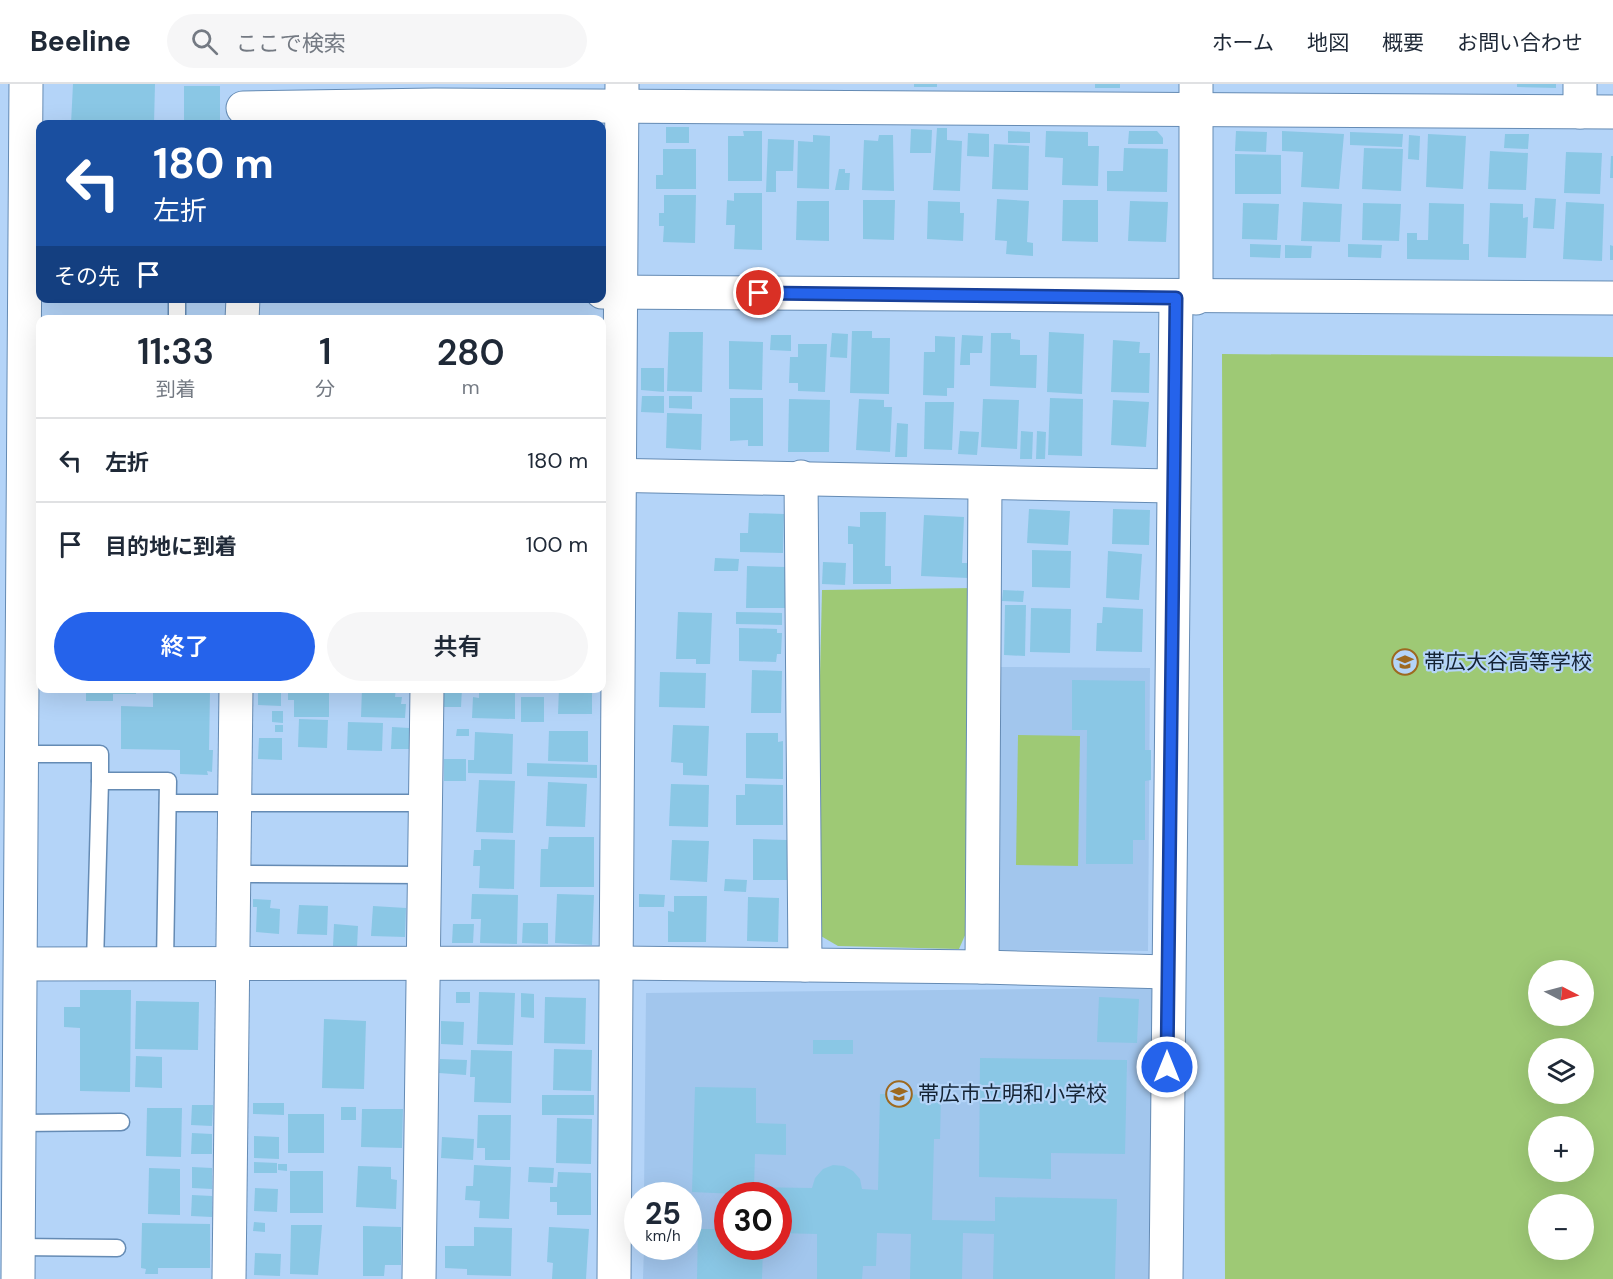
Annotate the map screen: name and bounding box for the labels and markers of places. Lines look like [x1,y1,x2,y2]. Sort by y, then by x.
pin [733,267,784,318]
school or university icon: 帯広大谷高等学校 [1390,647,1420,677]
place label: 帯広大谷高等学校 [1424,648,1592,676]
school or university icon: 帯広市立明和小学校 [884,1079,914,1109]
place label: 帯広市立明和小学校 [918,1080,1107,1108]

